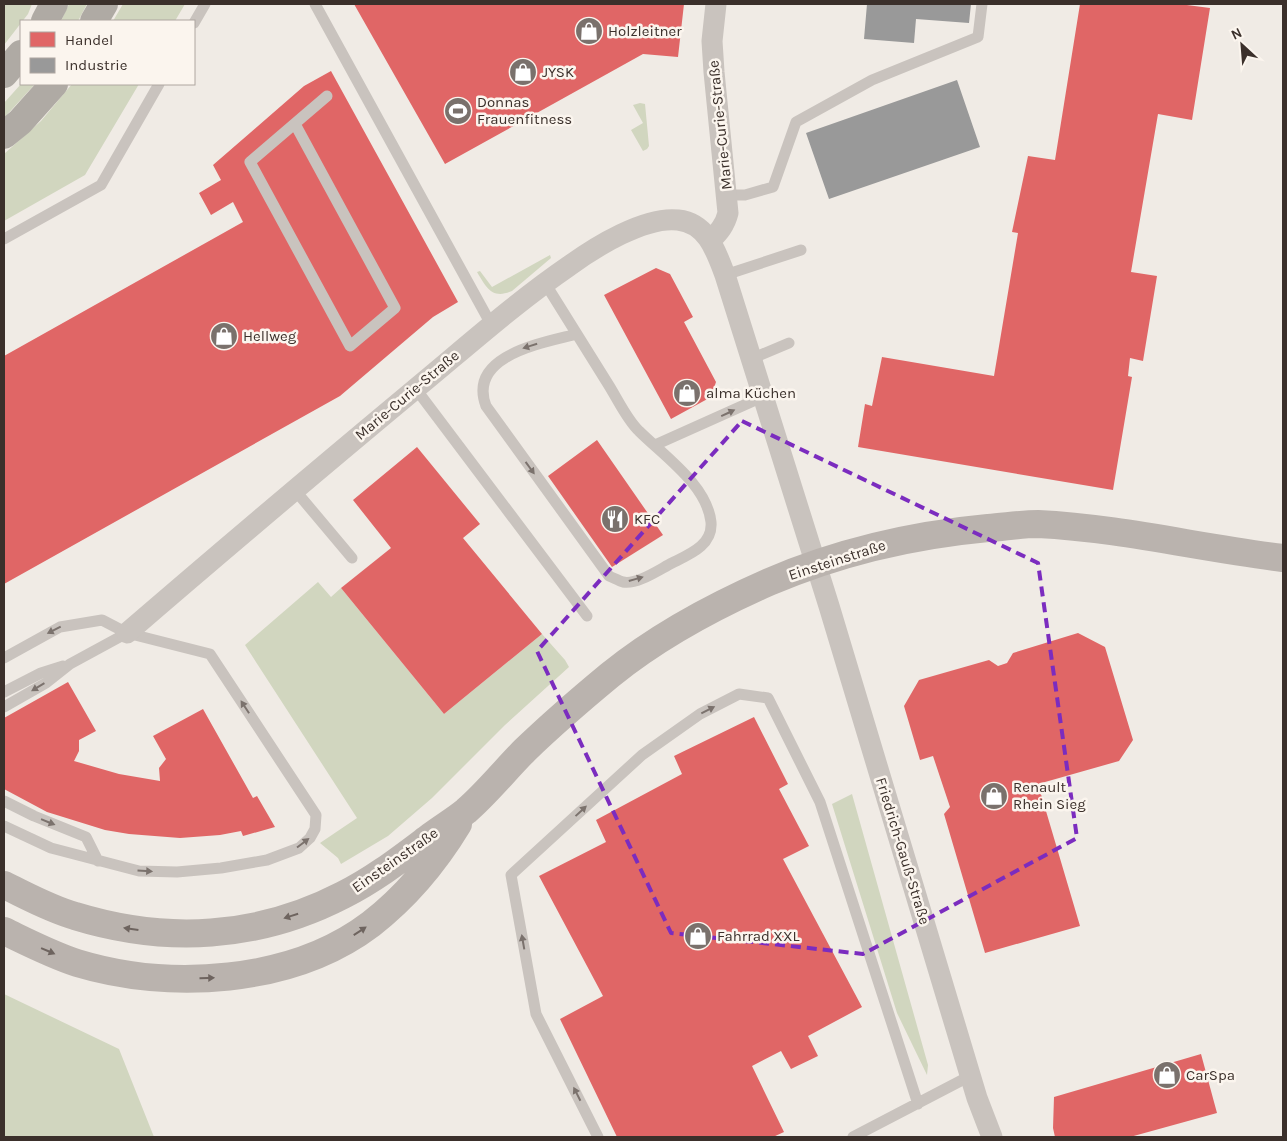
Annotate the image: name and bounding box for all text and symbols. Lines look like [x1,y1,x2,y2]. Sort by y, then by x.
shop icon: Holzleitner [574,16,604,46]
legend [20,20,195,85]
north arrow [1217,20,1267,70]
place label: Holzleitner [608,22,682,40]
text: N [1228,24,1245,44]
text: Handel [65,31,113,49]
text: Industrie [65,56,127,74]
shop icon: JYSK [508,57,538,87]
street label: Marie-Curie-Straße [704,59,736,191]
place label: JYSK [542,63,574,81]
place label: Donnas Frauenfitness [477,93,572,128]
sports icon: Donnas Frauenfitness [443,96,473,126]
shop icon: Hellweg [209,321,239,351]
place label: Hellweg [243,327,297,345]
one-way arrow [522,343,537,351]
street label: Marie-Curie-Straße [351,346,463,444]
shop icon: alma Küchen [672,378,702,408]
place label: alma Küchen [706,384,796,402]
one-way arrow [721,409,735,417]
one-way arrow [525,461,536,474]
restaurant icon: KFC [600,504,630,534]
place label: KFC [634,510,660,528]
street label: Einsteinstraße [786,536,888,584]
one-way arrow [629,575,644,583]
one-way arrow [47,626,61,634]
one-way arrow [31,683,44,692]
one-way arrow [240,700,249,714]
one-way arrow [700,706,715,714]
street label: Friedrich-Gauß-Straße [872,775,934,927]
place label: Renault Rhein Sieg [1013,778,1086,813]
shop icon: Renault Rhein Sieg [979,781,1009,811]
one-way arrow [575,805,587,817]
one-way arrow [40,819,55,826]
street label: Einsteinstraße [349,824,441,896]
one-way arrow [296,838,309,849]
one-way arrow [138,867,154,875]
one-way arrow [284,913,299,921]
shop icon: Fahrrad XXL [683,921,713,951]
one-way arrow [123,925,139,933]
one-way arrow [353,926,367,936]
place label: Fahrrad XXL [717,927,800,945]
one-way arrow [519,934,527,950]
one-way arrow [41,947,55,955]
one-way arrow [199,974,215,982]
shop icon: CarSpa [1152,1060,1182,1090]
place label: CarSpa [1186,1066,1235,1084]
one-way arrow [572,1087,580,1101]

